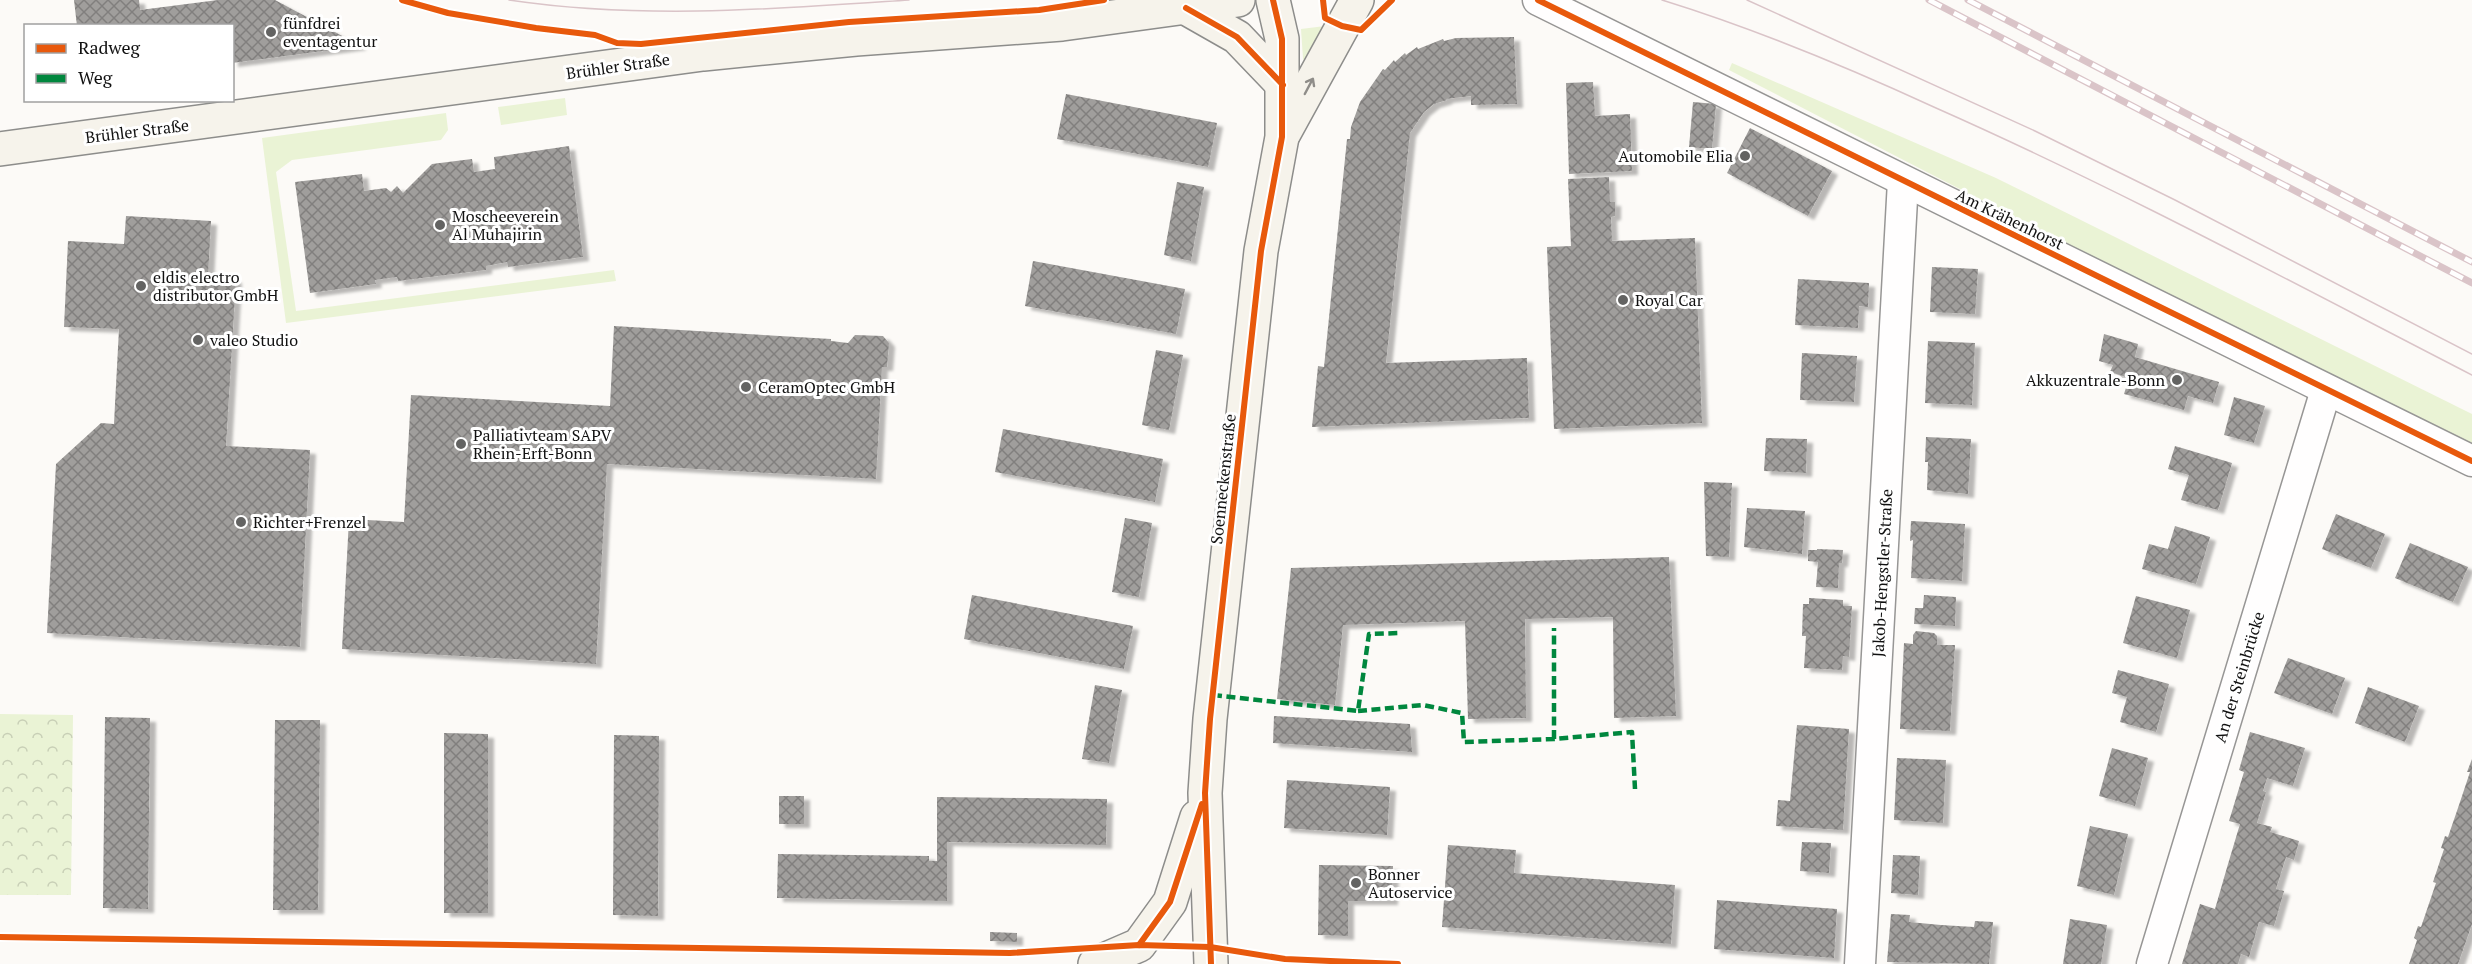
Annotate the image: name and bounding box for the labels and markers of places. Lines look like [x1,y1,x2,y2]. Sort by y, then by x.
place label: fünfdrei eventagentur [283,12,378,52]
marker: fünfdrei eventagentur [264,25,278,39]
place label: Automobile Elia [1618,145,1733,167]
marker: Automobile Elia [1738,149,1752,163]
place label: Moscheeverein Al Muhajirin [452,205,559,245]
marker: Moscheeverein Al Muhajirin [433,218,447,232]
place label: eldis electro distributor GmbH [153,266,279,306]
marker: eldis electro distributor GmbH [134,279,148,293]
place label: Royal Car [1635,289,1704,311]
marker: Royal Car [1616,293,1630,307]
place label: valeo Studio [209,329,298,351]
marker: valeo Studio [191,333,205,347]
place label: Akkuzentrale-Bonn [2026,369,2165,391]
marker: Akkuzentrale-Bonn [2170,373,2184,387]
place label: CeramOptec GmbH [758,376,896,398]
marker: CeramOptec GmbH [739,380,753,394]
place label: Palliativteam SAPV Rhein-Erft-Bonn [473,424,611,464]
marker: Palliativteam SAPV Rhein-Erft-Bonn [454,437,468,451]
place label: Richter+Frenzel [253,511,367,533]
marker: Richter+Frenzel [234,515,248,529]
place label: Bonner Autoservice [1368,863,1452,903]
marker: Bonner Autoservice [1349,876,1363,890]

